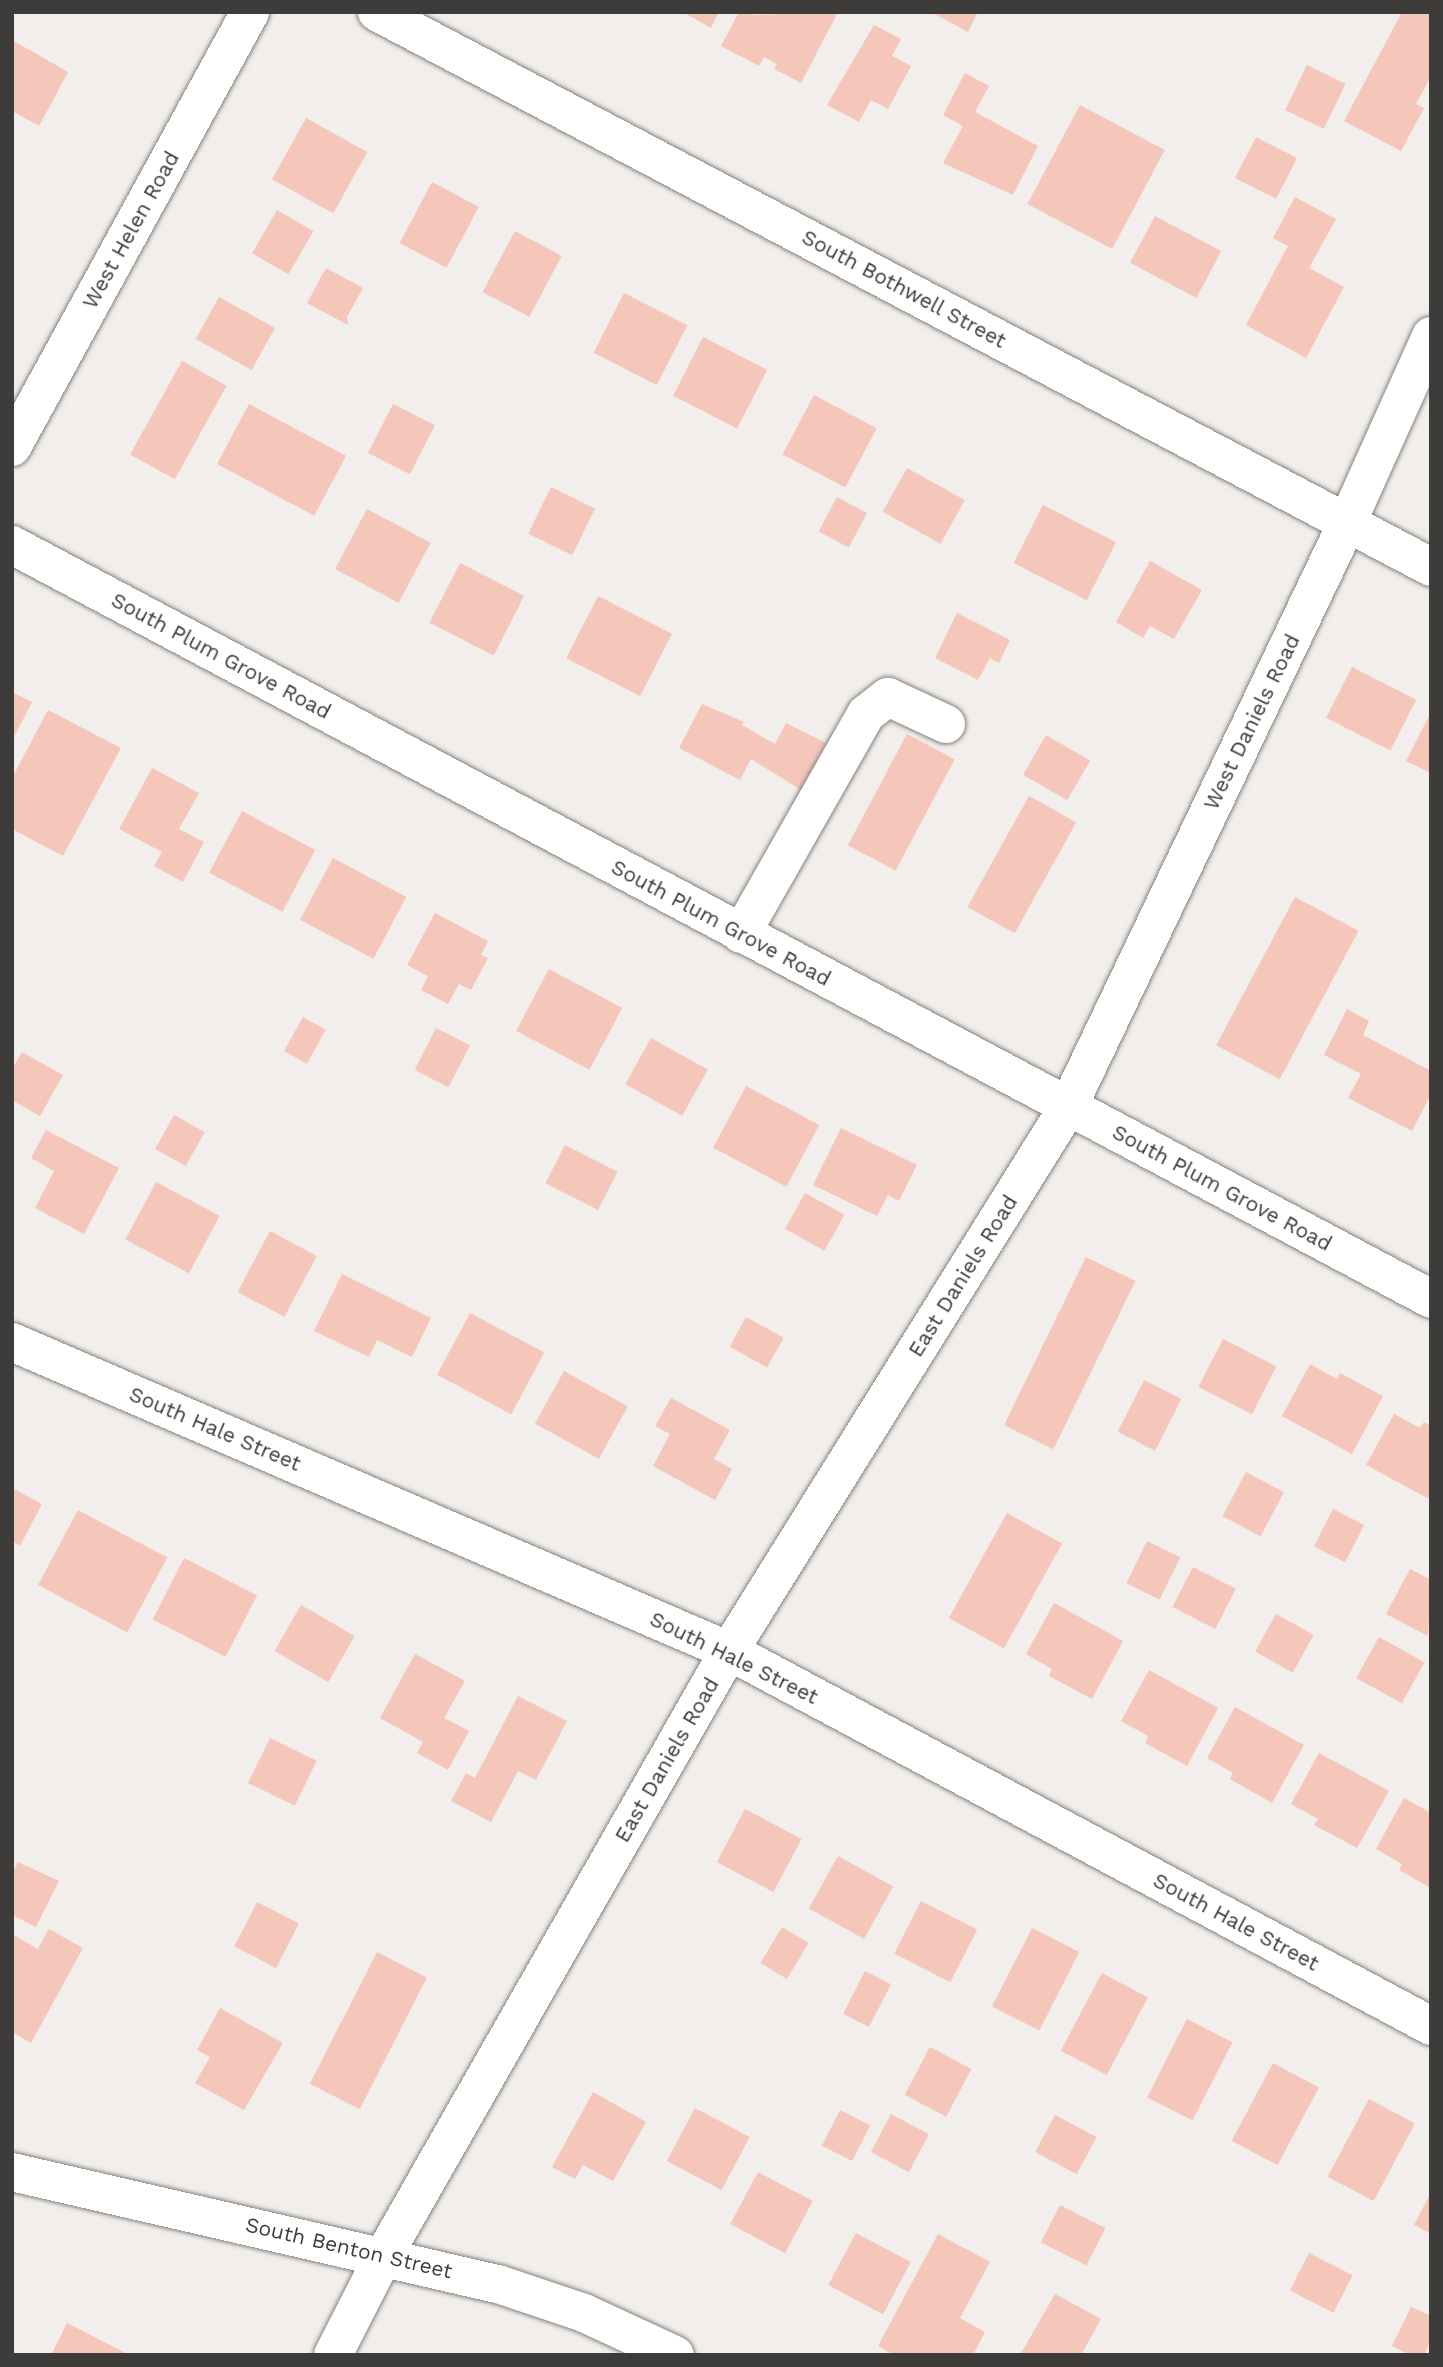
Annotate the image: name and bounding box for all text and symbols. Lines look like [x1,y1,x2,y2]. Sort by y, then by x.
street label: West Helen Road [77,147,185,313]
street label: South Bothwell Street [797,224,1011,354]
street label: South Plum Grove Road [107,587,335,725]
street label: West Daniels Road [1199,630,1305,814]
street label: South Plum Grove Road [607,854,835,992]
street label: South Plum Grove Road [1108,1119,1336,1257]
street label: East Daniels Road [903,1190,1023,1362]
street label: South Hale Street [125,1381,305,1477]
street label: South Hale Street [646,1606,822,1710]
street label: East Daniels Road [610,1673,724,1847]
street label: South Hale Street [1149,1868,1323,1976]
street label: South Benton Street [243,2212,455,2284]

